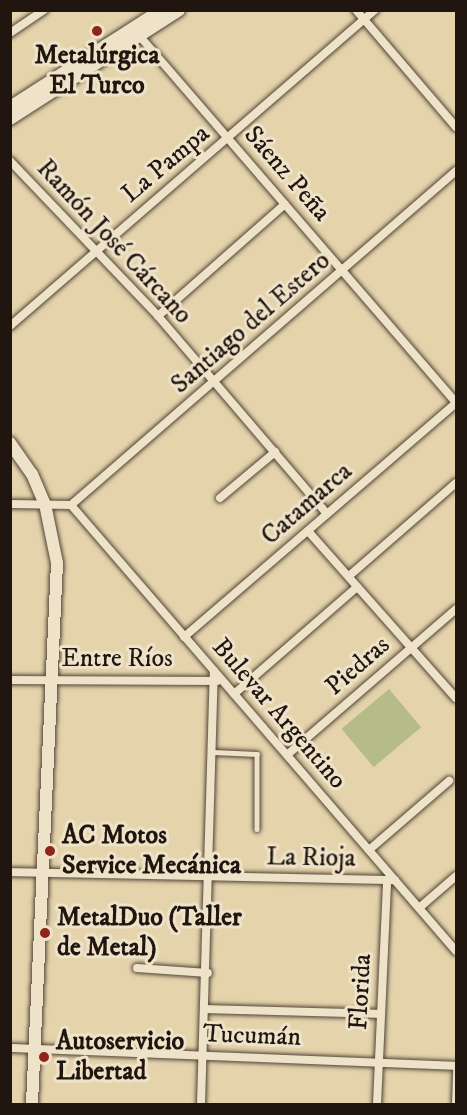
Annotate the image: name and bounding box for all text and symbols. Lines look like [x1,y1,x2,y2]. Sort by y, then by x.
marker: Metalúrgica El Turco [90,24,104,38]
place label: Metalúrgica El Turco [34,40,160,101]
street label: La Pampa [116,118,216,210]
street label: Sáenz Peña [237,120,337,228]
street label: Ramón José Cárcano [30,153,198,331]
street label: Santiago del Estero [165,245,337,401]
street label: Catamarca [255,456,359,552]
street label: Piedras [319,630,397,702]
street label: Bulevar Argentino [205,632,353,796]
street label: Entre Ríos [61,643,173,675]
place label: AC Motos Service Mecánica [62,820,241,882]
street label: La Rioja [266,842,356,874]
marker: AC Motos Service Mecánica [43,844,57,858]
place label: MetalDuo (Taller de Metal) [57,902,242,964]
marker: MetalDuo (Taller de Metal) [38,926,52,940]
street label: Florida [343,953,379,1031]
street label: Tucumán [202,1019,302,1053]
place label: Autoservicio Libertad [56,1026,184,1088]
marker: Autoservicio Libertad [37,1050,51,1064]

